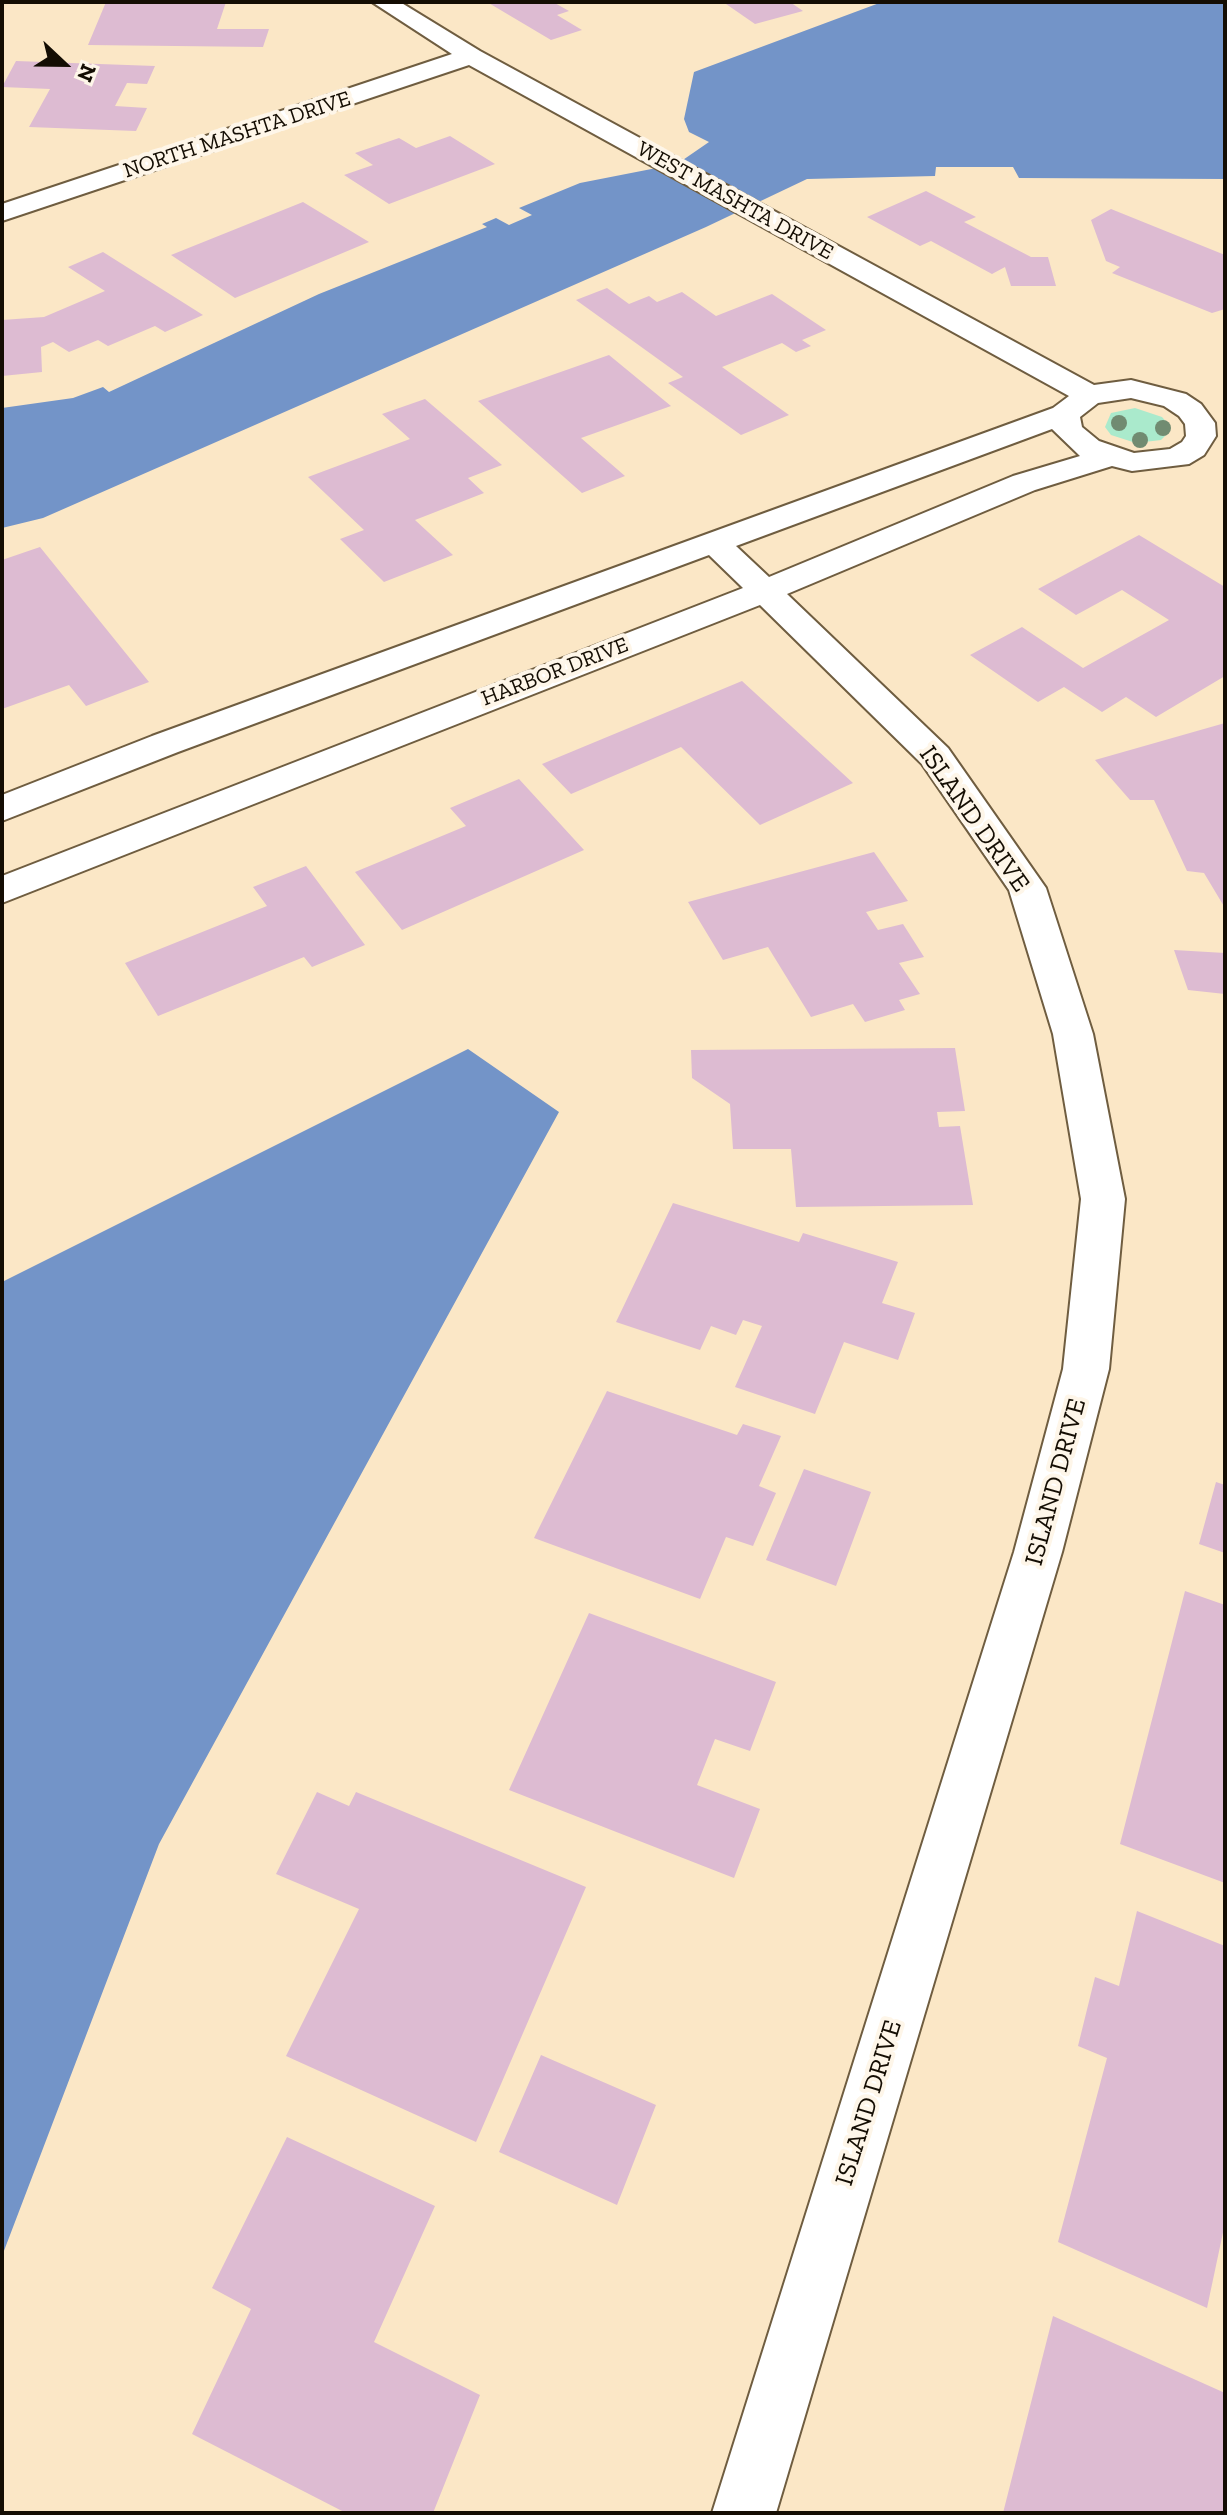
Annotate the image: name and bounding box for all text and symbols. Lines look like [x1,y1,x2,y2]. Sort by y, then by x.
north arrow [24,24,104,104]
text: N [71,60,102,86]
street label: NORTH MASHTA DRIVE [120,86,354,184]
street label: WEST MASHTA DRIVE [632,136,838,266]
street label: HARBOR DRIVE [478,632,632,712]
street label: ISLAND DRIVE [912,740,1036,898]
street label: ISLAND DRIVE [1019,1395,1093,1569]
street label: ISLAND DRIVE [829,2017,909,2189]

